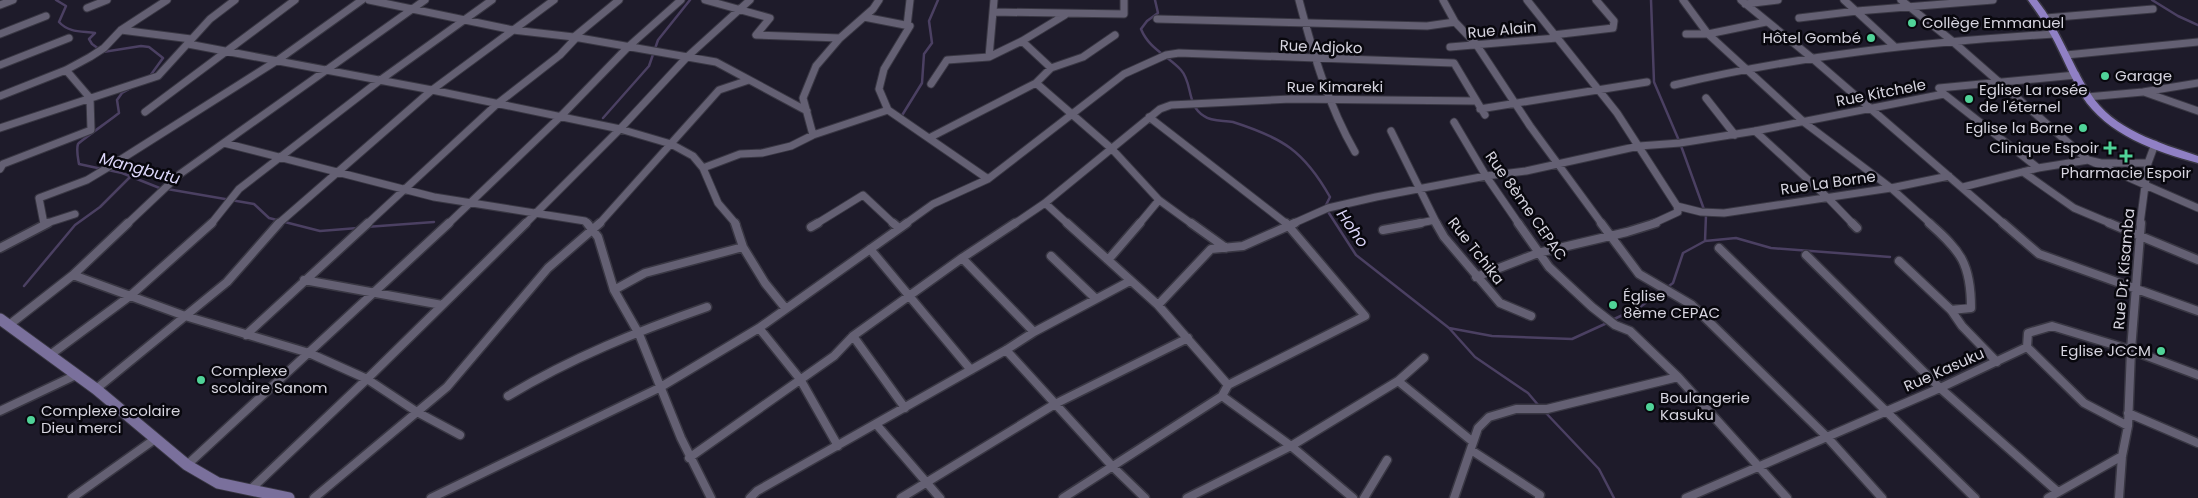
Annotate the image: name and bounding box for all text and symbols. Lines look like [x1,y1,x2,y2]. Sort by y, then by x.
place label: Collège Emmanuel [1922,12,2064,33]
street label: Rue Alain [1467,16,1537,43]
marker: Collège Emmanuel [1906,17,1918,29]
place label: Hôtel Gombé [1762,27,1861,48]
marker: Hôtel Gombé [1865,32,1877,44]
street label: Rue Adjoko [1279,35,1363,58]
place label: Garage [2115,65,2172,86]
marker: Garage [2099,70,2111,82]
street label: Rue Kitchele [1834,74,1928,112]
street label: Rue Kimareki [1287,76,1383,97]
place label: Eglise La rosée de l'éternel [1979,79,2088,117]
marker: Eglise La rosée de l'éternel [1963,93,1975,105]
place label: Eglise la Borne [1966,117,2073,138]
marker: Eglise la Borne [2077,122,2089,134]
place label: Clinique Espoir [1989,137,2099,158]
marker: Clinique Espoir [2103,141,2117,155]
water label: Mangbutu [97,147,183,190]
street label: Rue 8ème CEPAC [1481,147,1572,265]
marker: Pharmacie Espoir [2120,150,2132,162]
place label: Pharmacie Espoir [2061,162,2192,183]
street label: Rue La Borne [1779,165,1877,200]
water label: Hoho [1331,205,1374,252]
street label: Rue Dr. Kisamba [2108,207,2139,331]
street label: Rue Tchika [1443,213,1509,289]
place label: Église 8ème CEPAC [1623,285,1720,323]
marker: Église 8ème CEPAC [1607,299,1619,311]
place label: Eglise JCCM [2061,340,2151,361]
street label: Rue Kasuku [1900,342,1987,397]
marker: Eglise JCCM [2155,345,2167,357]
place label: Complexe scolaire Sanom [211,360,328,398]
marker: Complexe scolaire Sanom [195,374,207,386]
place label: Boulangerie Kasuku [1660,387,1750,425]
place label: Complexe scolaire Dieu merci [41,400,180,438]
marker: Boulangerie Kasuku [1644,401,1656,413]
marker: Complexe scolaire Dieu merci [25,414,37,426]

